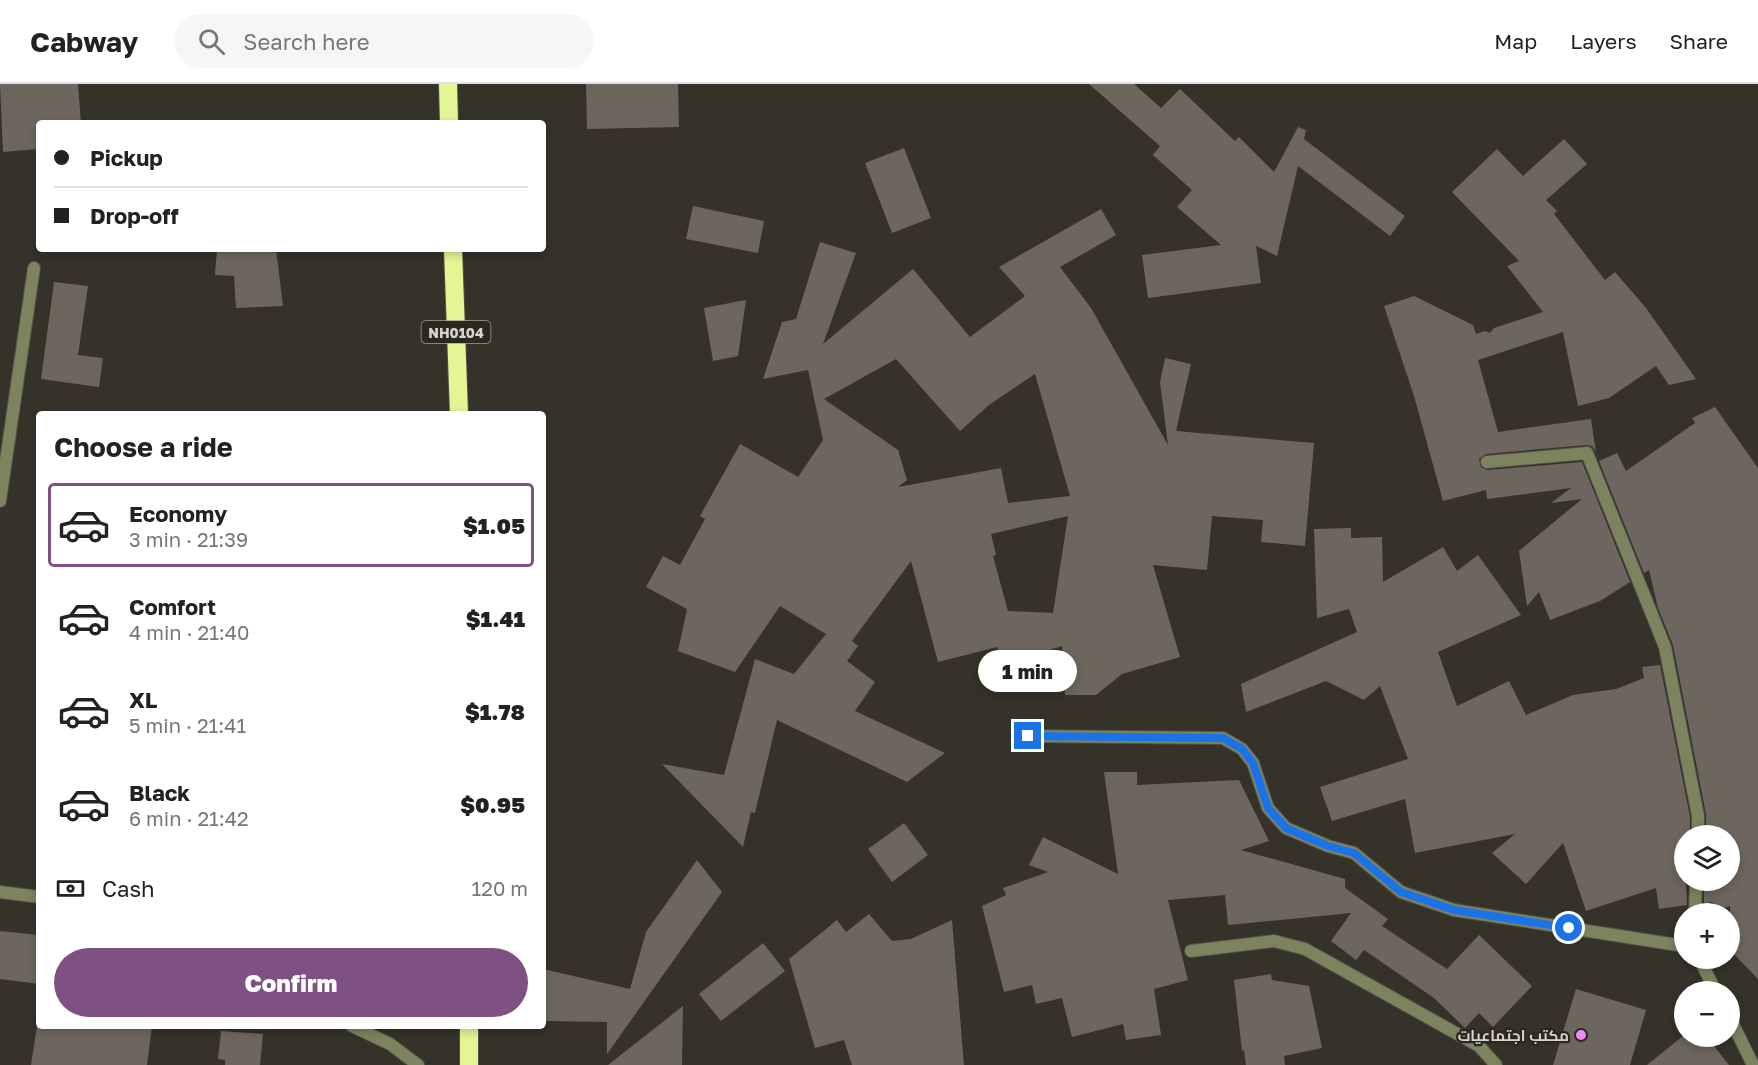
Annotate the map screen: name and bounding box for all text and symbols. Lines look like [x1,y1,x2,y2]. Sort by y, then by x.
search box [174,14,594,68]
text: Cabway [30,25,138,58]
icon: search [195,25,228,58]
text: Search here [243,28,369,55]
text: Map [1494,28,1537,54]
text: Layers [1570,28,1637,54]
text: Share [1670,28,1728,54]
text: Pickup [90,144,163,171]
text: Drop-off [90,202,179,229]
road number: NH0104 [422,321,490,343]
text: Choose a ride [54,431,233,463]
icon: car [57,498,111,552]
text: Economy [129,500,227,527]
text: $1.05 [463,512,525,539]
text: 3 min · 21:39 [129,527,248,551]
icon: car [57,591,111,645]
text: Comfort [129,593,216,620]
text: $1.41 [466,605,525,632]
text: 4 min · 21:40 [129,620,249,644]
callout: 1 min [978,649,1078,691]
text: 1 min [1002,659,1053,683]
icon: car [57,684,111,738]
text: XL [129,686,157,713]
text: $1.78 [465,698,525,725]
text: 5 min · 21:41 [129,713,246,737]
route end [1014,722,1041,749]
icon: car [57,777,111,831]
text: Black [129,779,190,806]
text: $0.95 [460,791,525,818]
text: 6 min · 21:42 [129,806,249,830]
map controls [1674,825,1740,1047]
button: layers [1674,825,1740,891]
icon: cash [54,872,87,905]
text: Cash [102,875,155,902]
text: 120 m [472,876,528,900]
button: + [1674,903,1740,969]
route start [1555,914,1582,941]
button: Confirm [54,948,528,1017]
button: − [1674,981,1740,1047]
place label: مکتب اجتماعیات [1458,1026,1569,1044]
marker: مکتب اجتماعیات [1574,1028,1588,1042]

